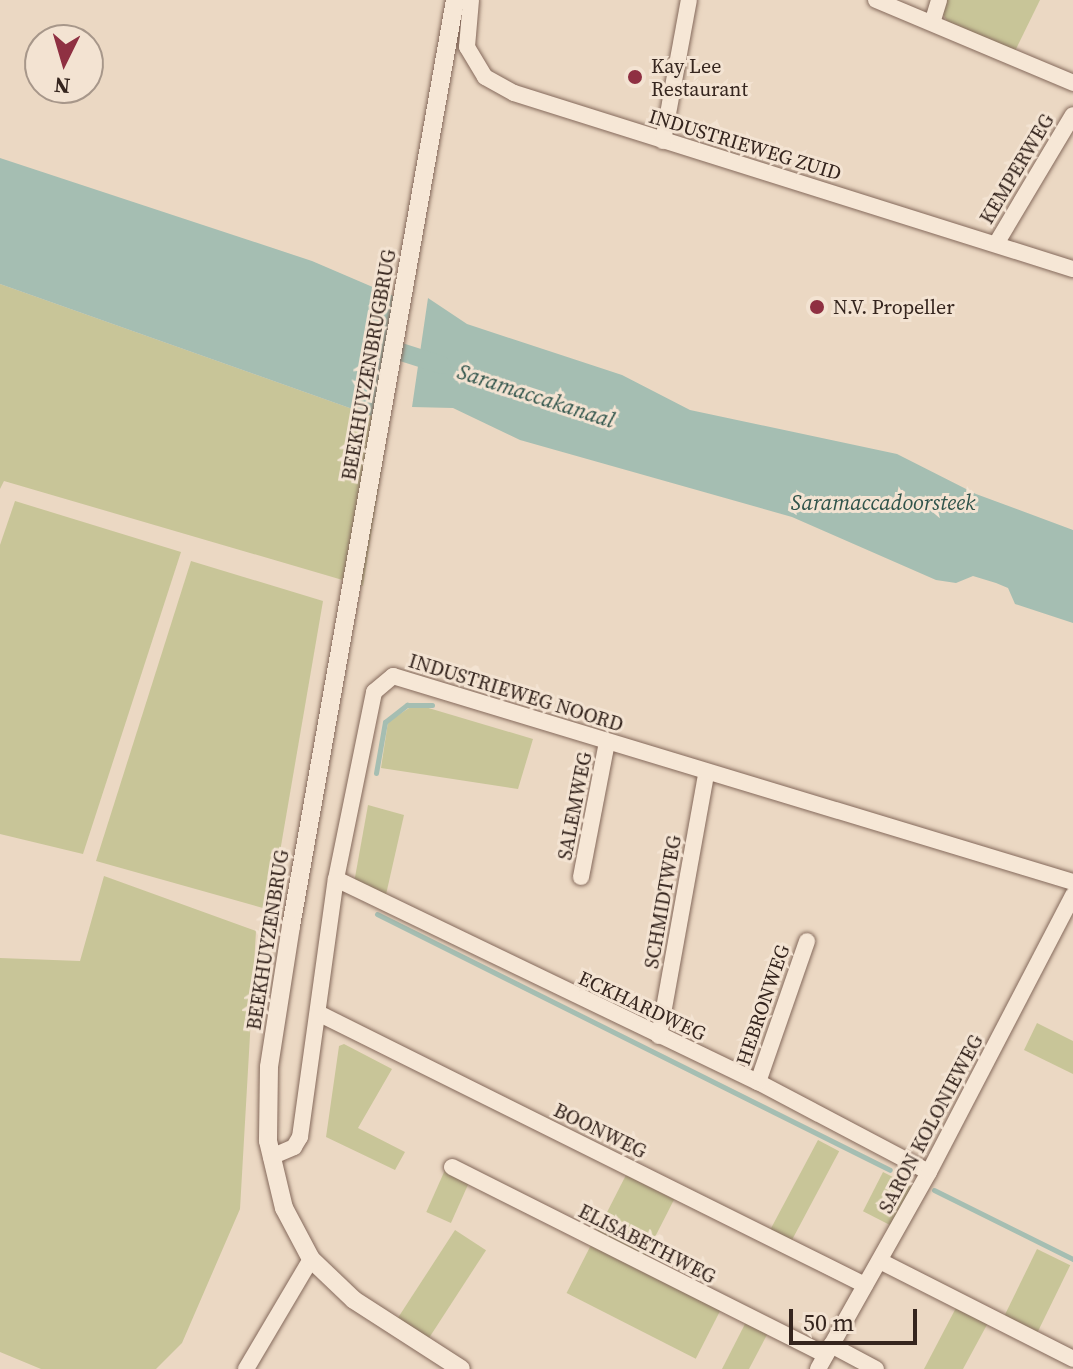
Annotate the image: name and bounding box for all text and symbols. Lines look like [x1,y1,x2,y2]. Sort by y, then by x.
north arrow [24,24,104,104]
place label: Kay Lee Restaurant [651,54,748,101]
marker: Kay Lee Restaurant [626,68,644,86]
text: N [53,70,71,102]
street label: INDUSTRIEWEG ZUID [646,104,844,186]
street label: KEMPERWEG [975,110,1059,228]
street label: BEEKHUYZENBRUGBRUG [337,248,401,482]
place label: N.V. Propeller [833,295,955,319]
marker: N.V. Propeller [808,298,826,316]
water label: Saramaccakanaal [454,358,618,434]
water label: Saramaccadoorsteek [791,490,975,516]
street label: INDUSTRIEWEG NOORD [406,649,626,737]
street label: SALEMWEG [553,750,597,862]
street label: SCHMIDTWEG [639,833,687,971]
street label: BEEKHUYZENBRUG [242,848,294,1032]
street label: HEBRONWEG [731,942,795,1068]
street label: ECKHARDWEG [574,966,710,1046]
street label: SARON KOLONIEWEG [874,1031,988,1217]
street label: BOONWEG [550,1098,650,1164]
street label: ELISABETHWEG [574,1199,720,1289]
scale bar [793,1293,921,1343]
text: 50 m [803,1306,854,1339]

